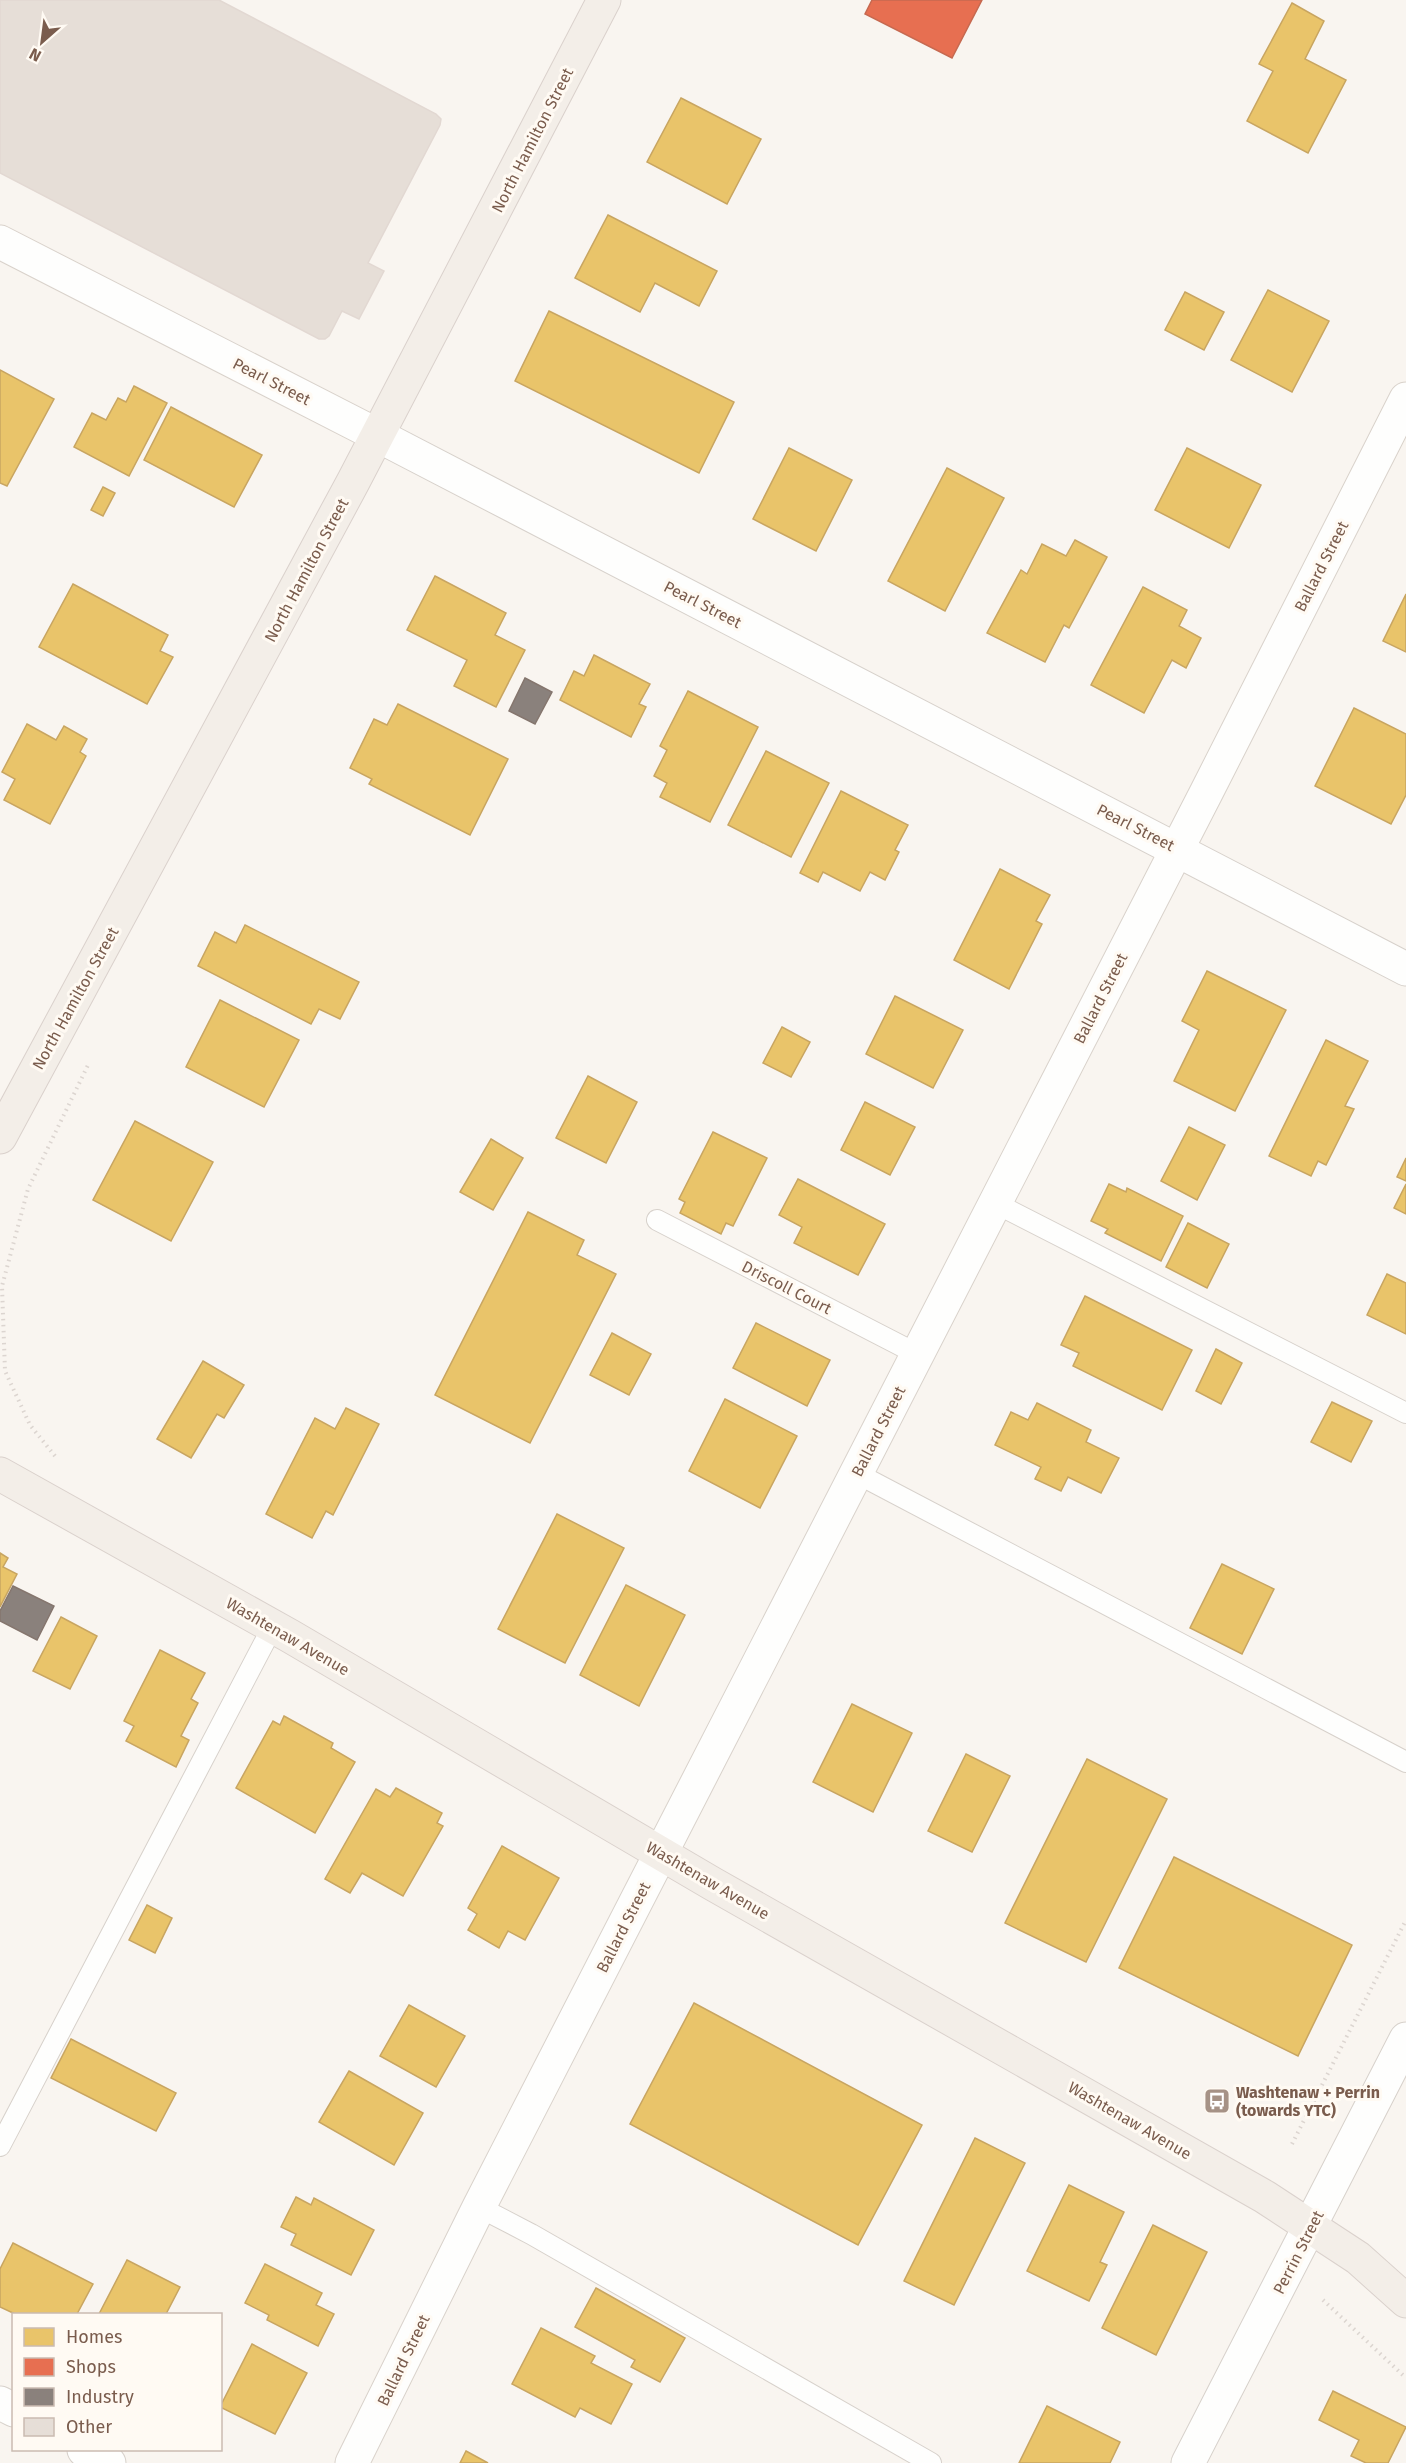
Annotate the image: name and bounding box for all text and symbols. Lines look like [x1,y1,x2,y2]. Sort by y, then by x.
north arrow [12,12,72,72]
text: N [26,44,44,66]
street label: North Hamilton Street [488,64,577,216]
street label: Pearl Street [230,354,314,409]
street label: North Hamilton Street [260,495,353,645]
street label: Ballard Street [1290,518,1353,615]
street label: Pearl Street [661,577,745,632]
street label: Pearl Street [1094,800,1178,855]
street label: North Hamilton Street [28,923,123,1073]
street label: Ballard Street [1069,950,1132,1047]
street label: Driscoll Court [739,1257,835,1318]
street label: Ballard Street [847,1383,910,1480]
street label: Washtenaw Avenue [223,1593,353,1679]
street label: Washtenaw Avenue [643,1837,773,1923]
street label: Ballard Street [592,1879,655,1976]
street label: Washtenaw Avenue [1065,2077,1195,2163]
place label: Washtenaw + Perrin (towards YTC) [1236,2083,1380,2120]
bus stop icon: Washtenaw + Perrin (towards YTC) [1202,2086,1232,2116]
street label: Perrin Street [1269,2207,1328,2297]
street label: Ballard Street [373,2311,434,2409]
legend [12,2313,222,2451]
text: Homes [66,2326,122,2348]
text: Shops [66,2356,116,2378]
text: Industry [66,2386,134,2408]
text: Other [66,2416,112,2438]

